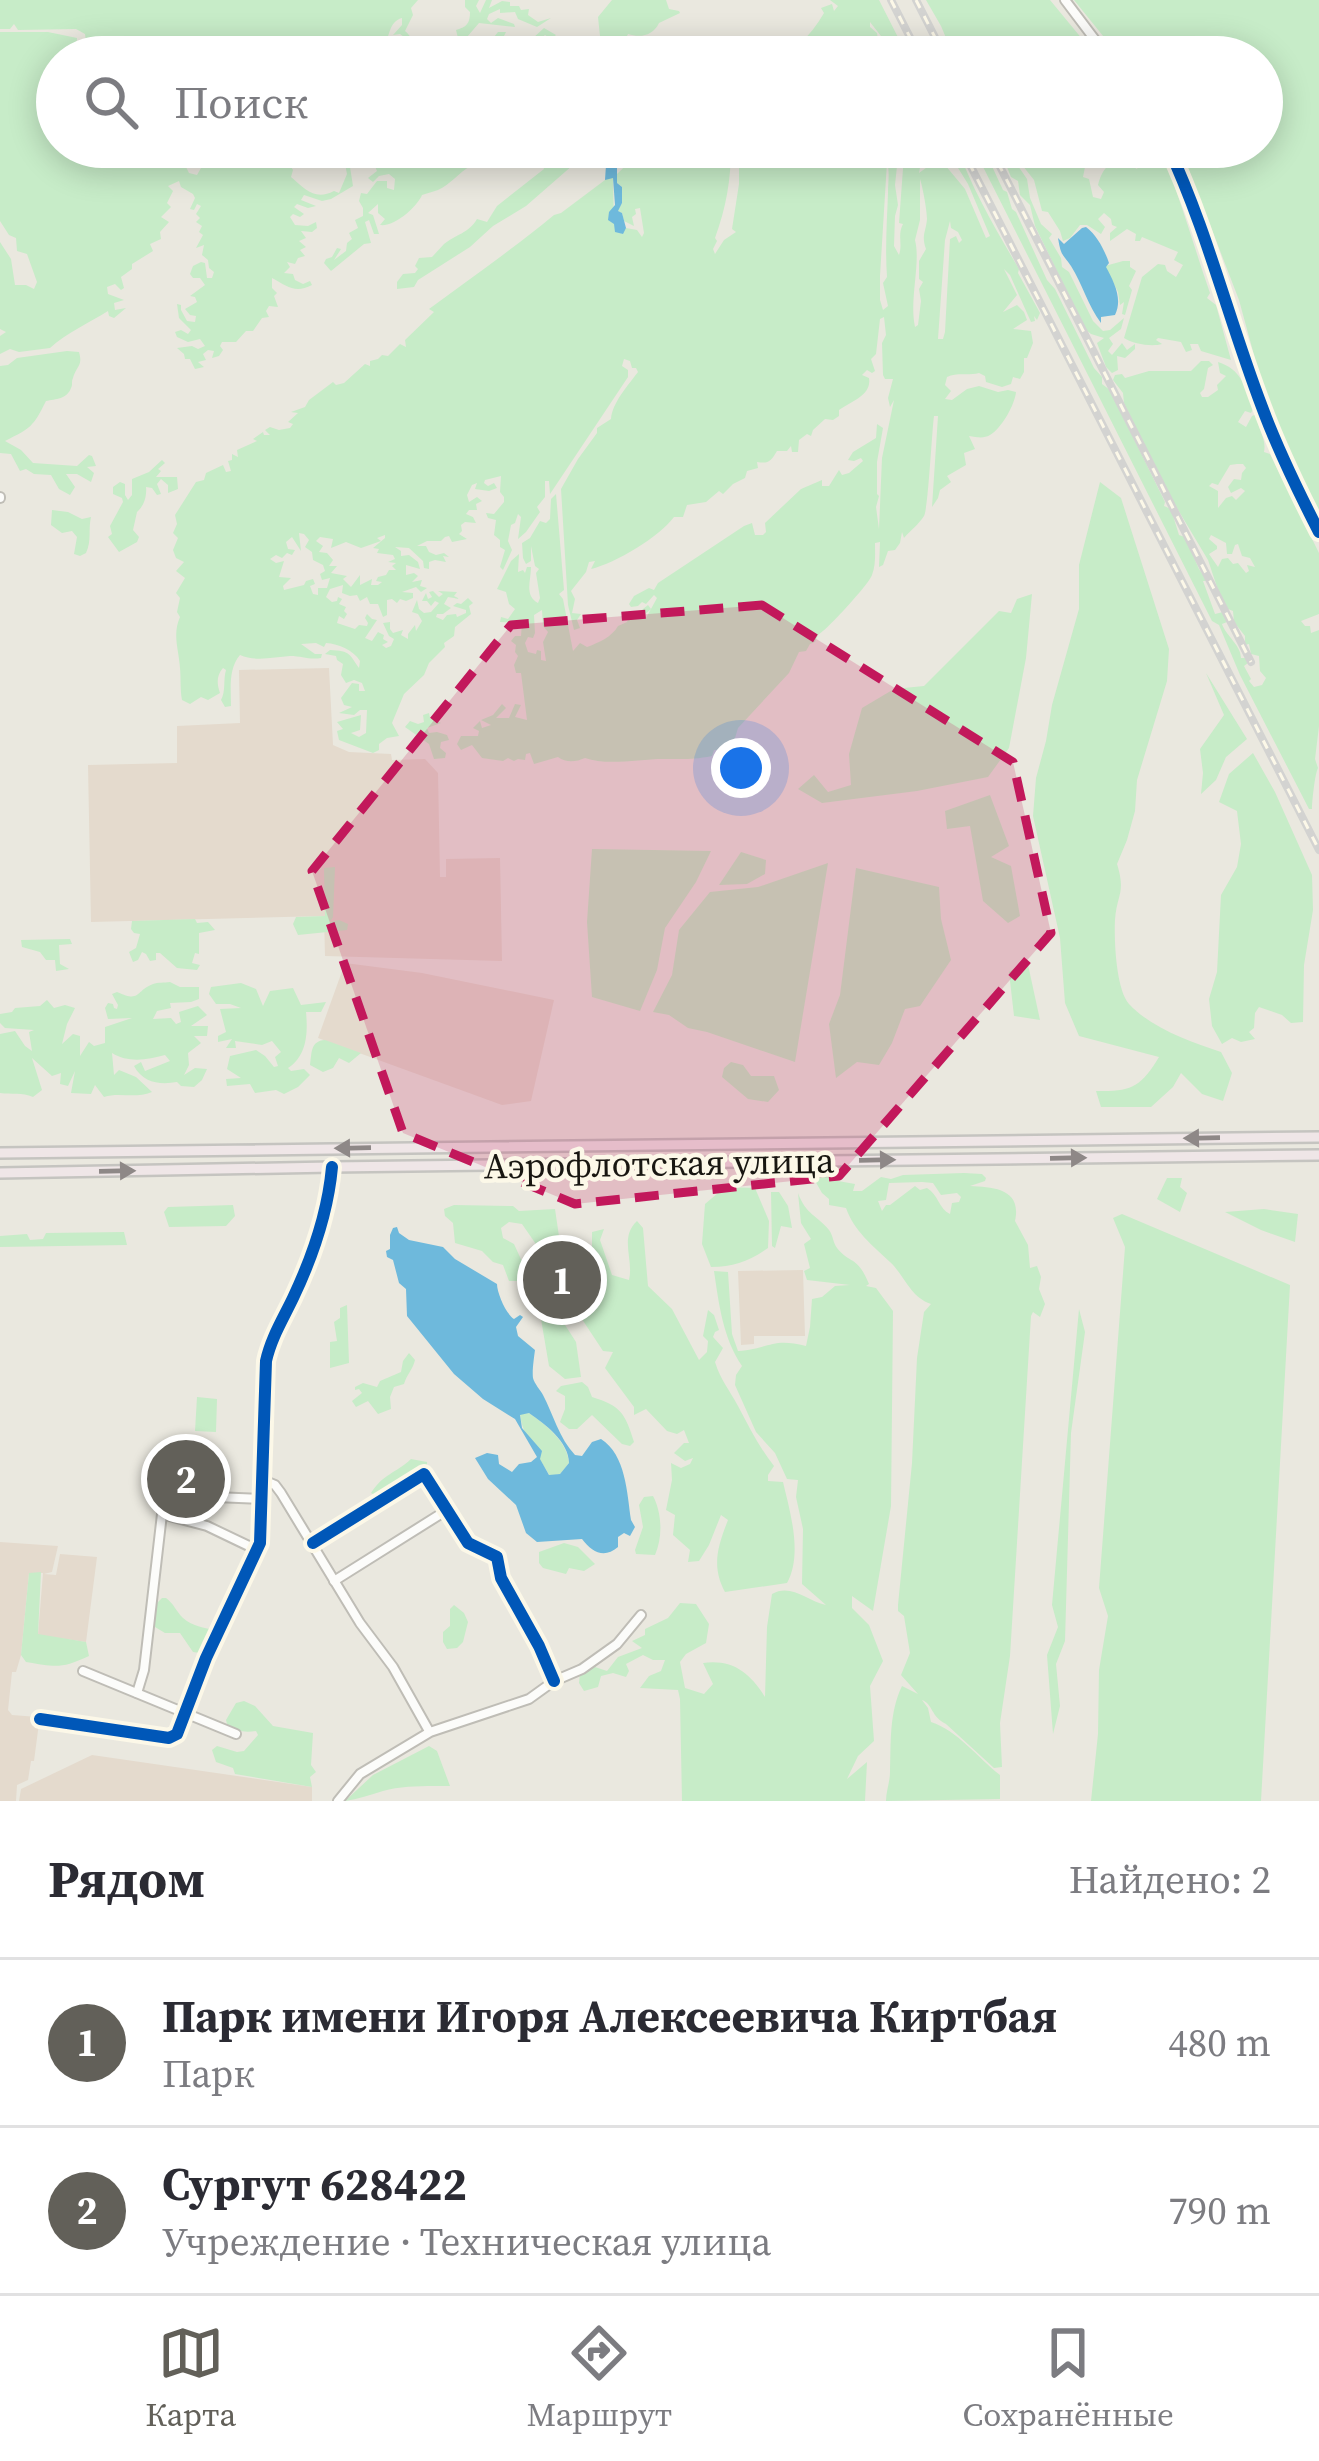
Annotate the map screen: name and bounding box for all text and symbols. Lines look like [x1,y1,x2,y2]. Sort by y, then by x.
search box [36,36,1283,168]
icon: search [78,69,144,135]
text: Поиск [174,71,308,133]
your location [711,738,771,798]
one-way arrow [1182,1129,1220,1148]
street label: Аэрофлотская улица [483,1135,835,1191]
one-way arrow [333,1138,371,1157]
one-way arrow [1050,1148,1088,1167]
one-way arrow [859,1150,897,1170]
one-way arrow [99,1161,137,1180]
pin: 1 [523,1235,601,1325]
pin: 2 [147,1434,225,1524]
text: Рядом [48,1844,205,1914]
text: Найдено: 2 [1069,1853,1271,1906]
text: Парк имени Игоря Алексеевича Киртбая [162,1985,1057,2047]
text: 1 [76,2016,98,2069]
text: 480 m [1168,2016,1271,2069]
text: Парк [162,2047,255,2100]
text: Сургут 628422 [162,2153,467,2215]
text: 2 [76,2184,98,2237]
text: 790 m [1168,2184,1271,2237]
text: Учреждение · Техническая улица [162,2215,771,2268]
tab: Карта [145,2320,236,2437]
tab: Маршрут [527,2320,672,2437]
tab: Сохранённые [963,2320,1174,2437]

